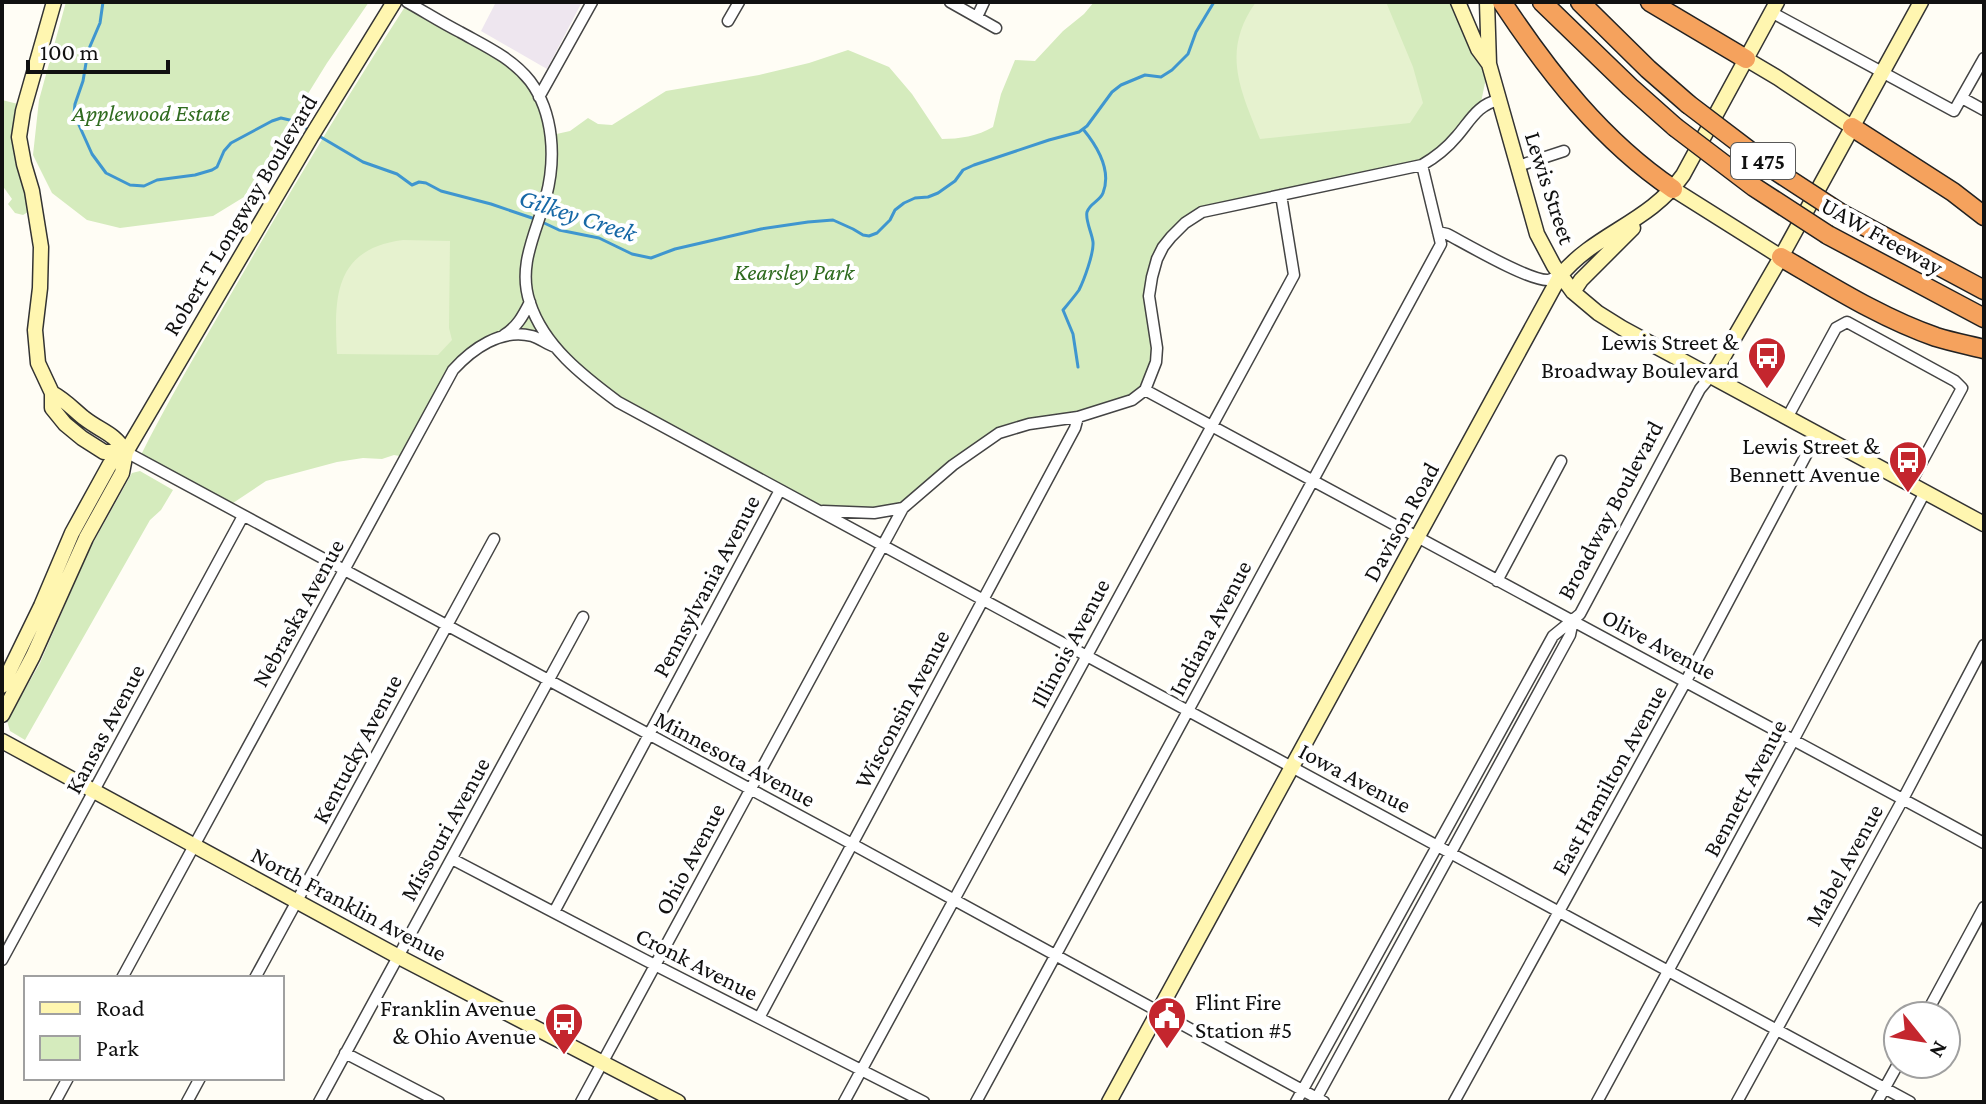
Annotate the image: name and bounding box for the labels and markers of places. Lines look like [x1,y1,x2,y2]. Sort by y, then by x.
place label: Lewis Street & Broadway Boulevard [1541,328,1739,383]
bus stop icon: Lewis Street & Broadway Boulevard [1746,335,1788,390]
place label: Lewis Street & Bennett Avenue [1729,432,1880,487]
bus stop icon: Lewis Street & Bennett Avenue [1887,439,1929,494]
place label: Flint Fire Station #5 [1195,988,1292,1043]
place label: Franklin Avenue & Ohio Avenue [380,994,536,1049]
public building icon: Flint Fire Station #5 [1146,995,1188,1050]
bus stop icon: Franklin Avenue & Ohio Avenue [543,1001,585,1056]

